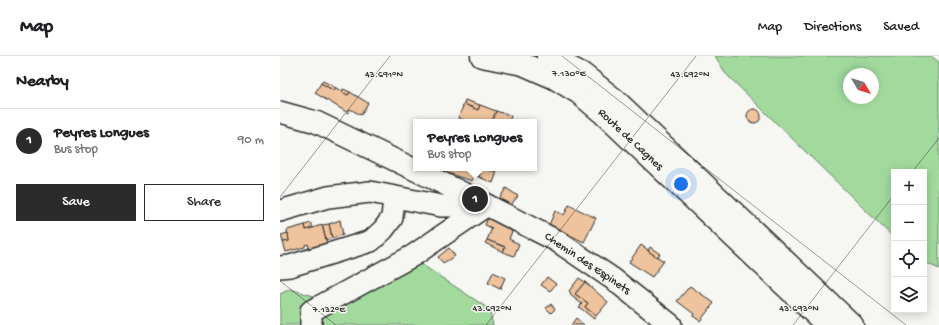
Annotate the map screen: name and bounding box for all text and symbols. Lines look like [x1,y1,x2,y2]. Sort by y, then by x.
text: Map [20,16,53,39]
text: Map [758,19,782,36]
text: Directions [804,19,861,36]
text: Saved [883,19,919,36]
text: 7.130°E [551,68,587,80]
north arrow [843,68,879,104]
text: 43.691°N [365,69,404,81]
text: 43.692°N [670,69,710,81]
text: Nearby [16,72,69,92]
street label: Route de Cagnes [594,106,666,174]
popup [413,119,537,171]
text: Peyres Longues [54,124,149,142]
text: Peyres Longues [428,129,522,147]
text: 1 [26,133,32,148]
text: 90 m [238,133,264,148]
text: Bus stop [54,142,98,157]
text: Bus stop [428,147,471,162]
map controls [891,169,927,313]
button: + [891,169,927,205]
your location [671,174,691,194]
button: Save [16,184,136,221]
button: Share [144,184,264,221]
pin: 1 [462,184,488,214]
button: − [891,205,927,241]
street label: Chemin des Espinets [541,230,633,298]
button: locate [891,241,927,277]
button: layers [891,277,927,313]
text: 43.692°N [472,303,512,315]
text: 43.693°N [779,303,819,315]
text: 7.132°E [311,304,346,316]

